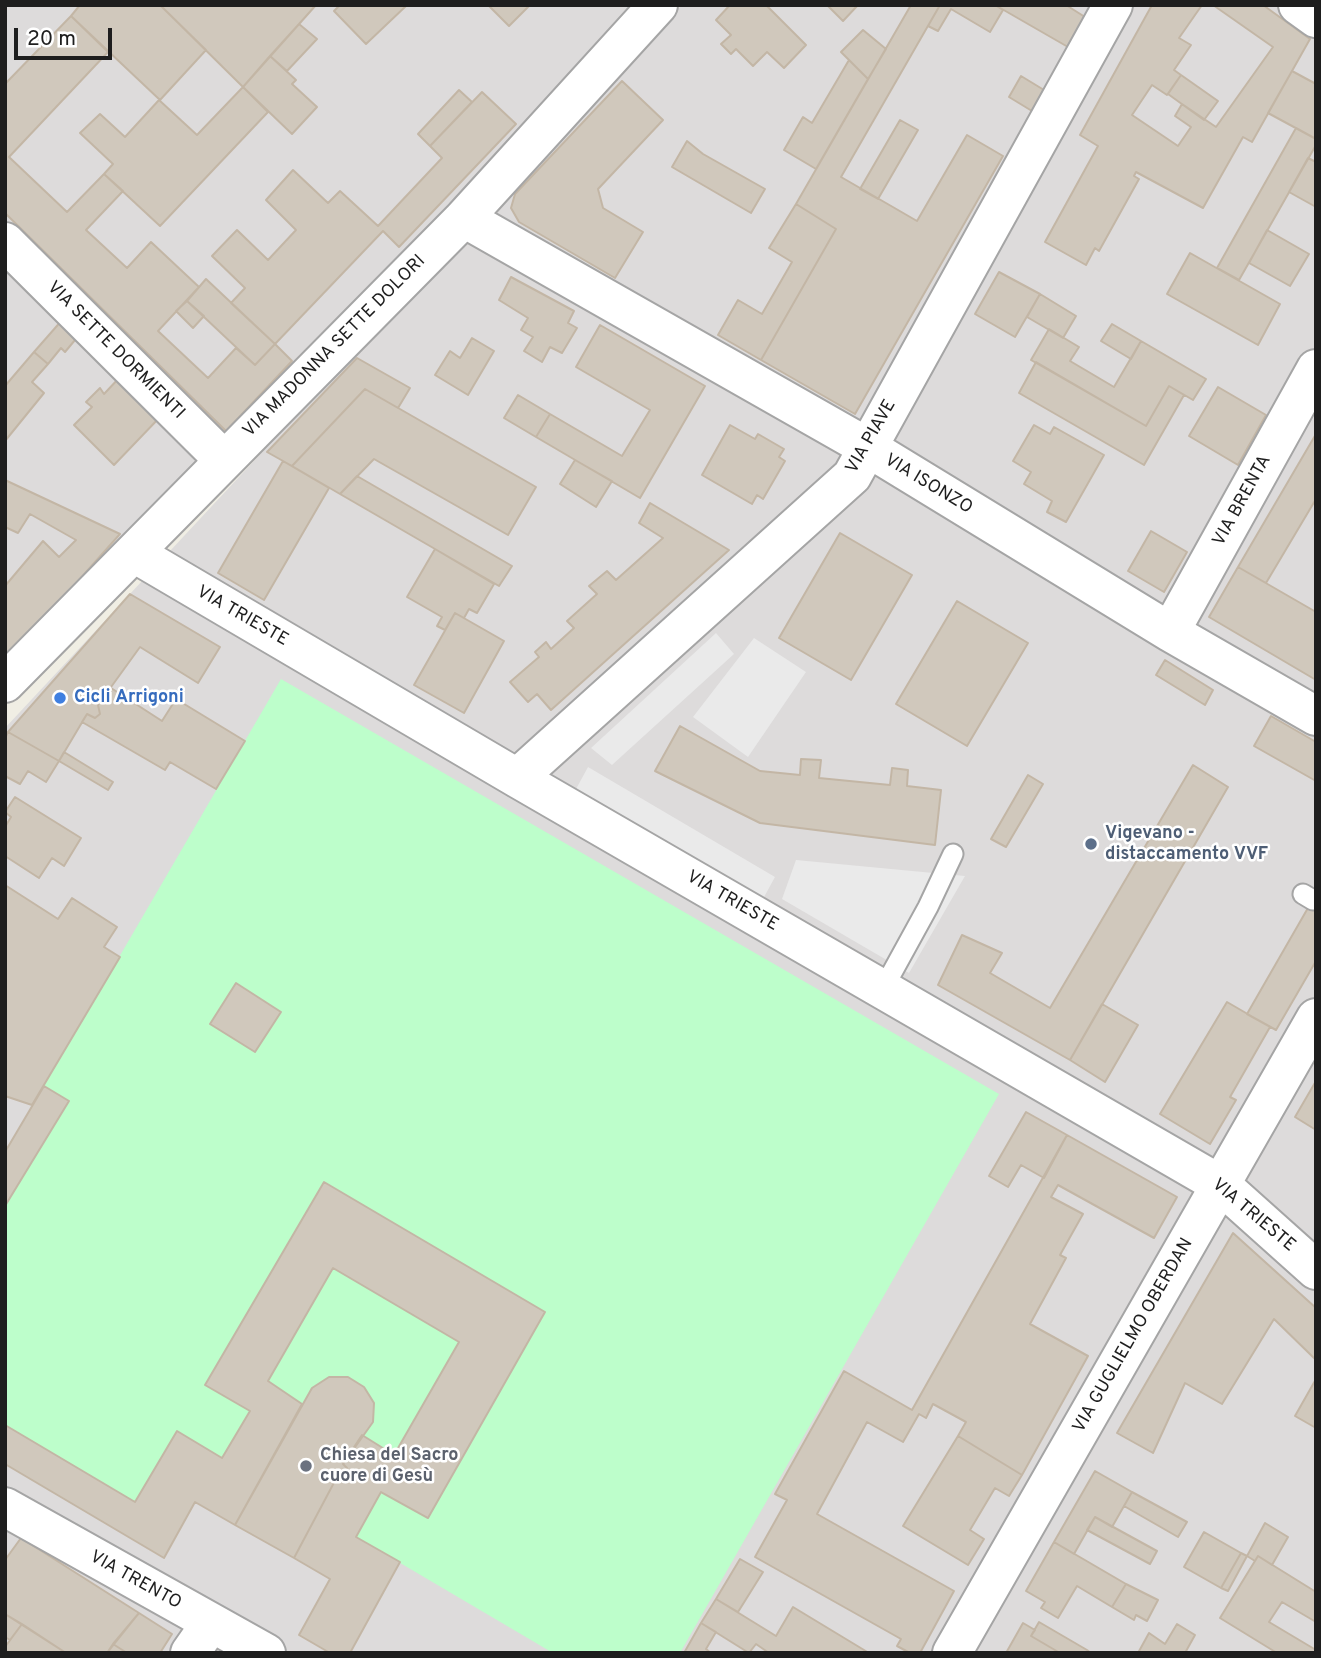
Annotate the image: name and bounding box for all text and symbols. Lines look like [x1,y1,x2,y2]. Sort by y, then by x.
scale bar [18,14,116,58]
text: 20 m [27,26,76,53]
street label: VIA MADONNA SETTE DOLORI [239,251,431,443]
street label: VIA SETTE DORMIENTI [42,278,188,424]
street label: VIA PIAVE [842,396,902,478]
street label: VIA ISONZO [880,450,976,520]
street label: VIA BRENTA [1209,452,1277,550]
street label: VIA TRIESTE [192,582,292,652]
place label: Cicli Arrigoni [74,687,184,709]
marker: Cicli Arrigoni [52,690,68,706]
place label: Vigevano - distaccamento VVF [1105,823,1268,866]
marker: Vigevano - distaccamento VVF [1083,836,1099,852]
street label: VIA TRIESTE [682,867,782,937]
street label: VIA TRIESTE [1207,1175,1299,1257]
street label: VIA GUGLIELMO OBERDAN [1069,1235,1199,1437]
place label: Chiesa del Sacro cuore di Gesù [320,1445,459,1488]
marker: Chiesa del Sacro cuore di Gesù [298,1458,314,1474]
street label: VIA TRENTO [85,1547,185,1615]

